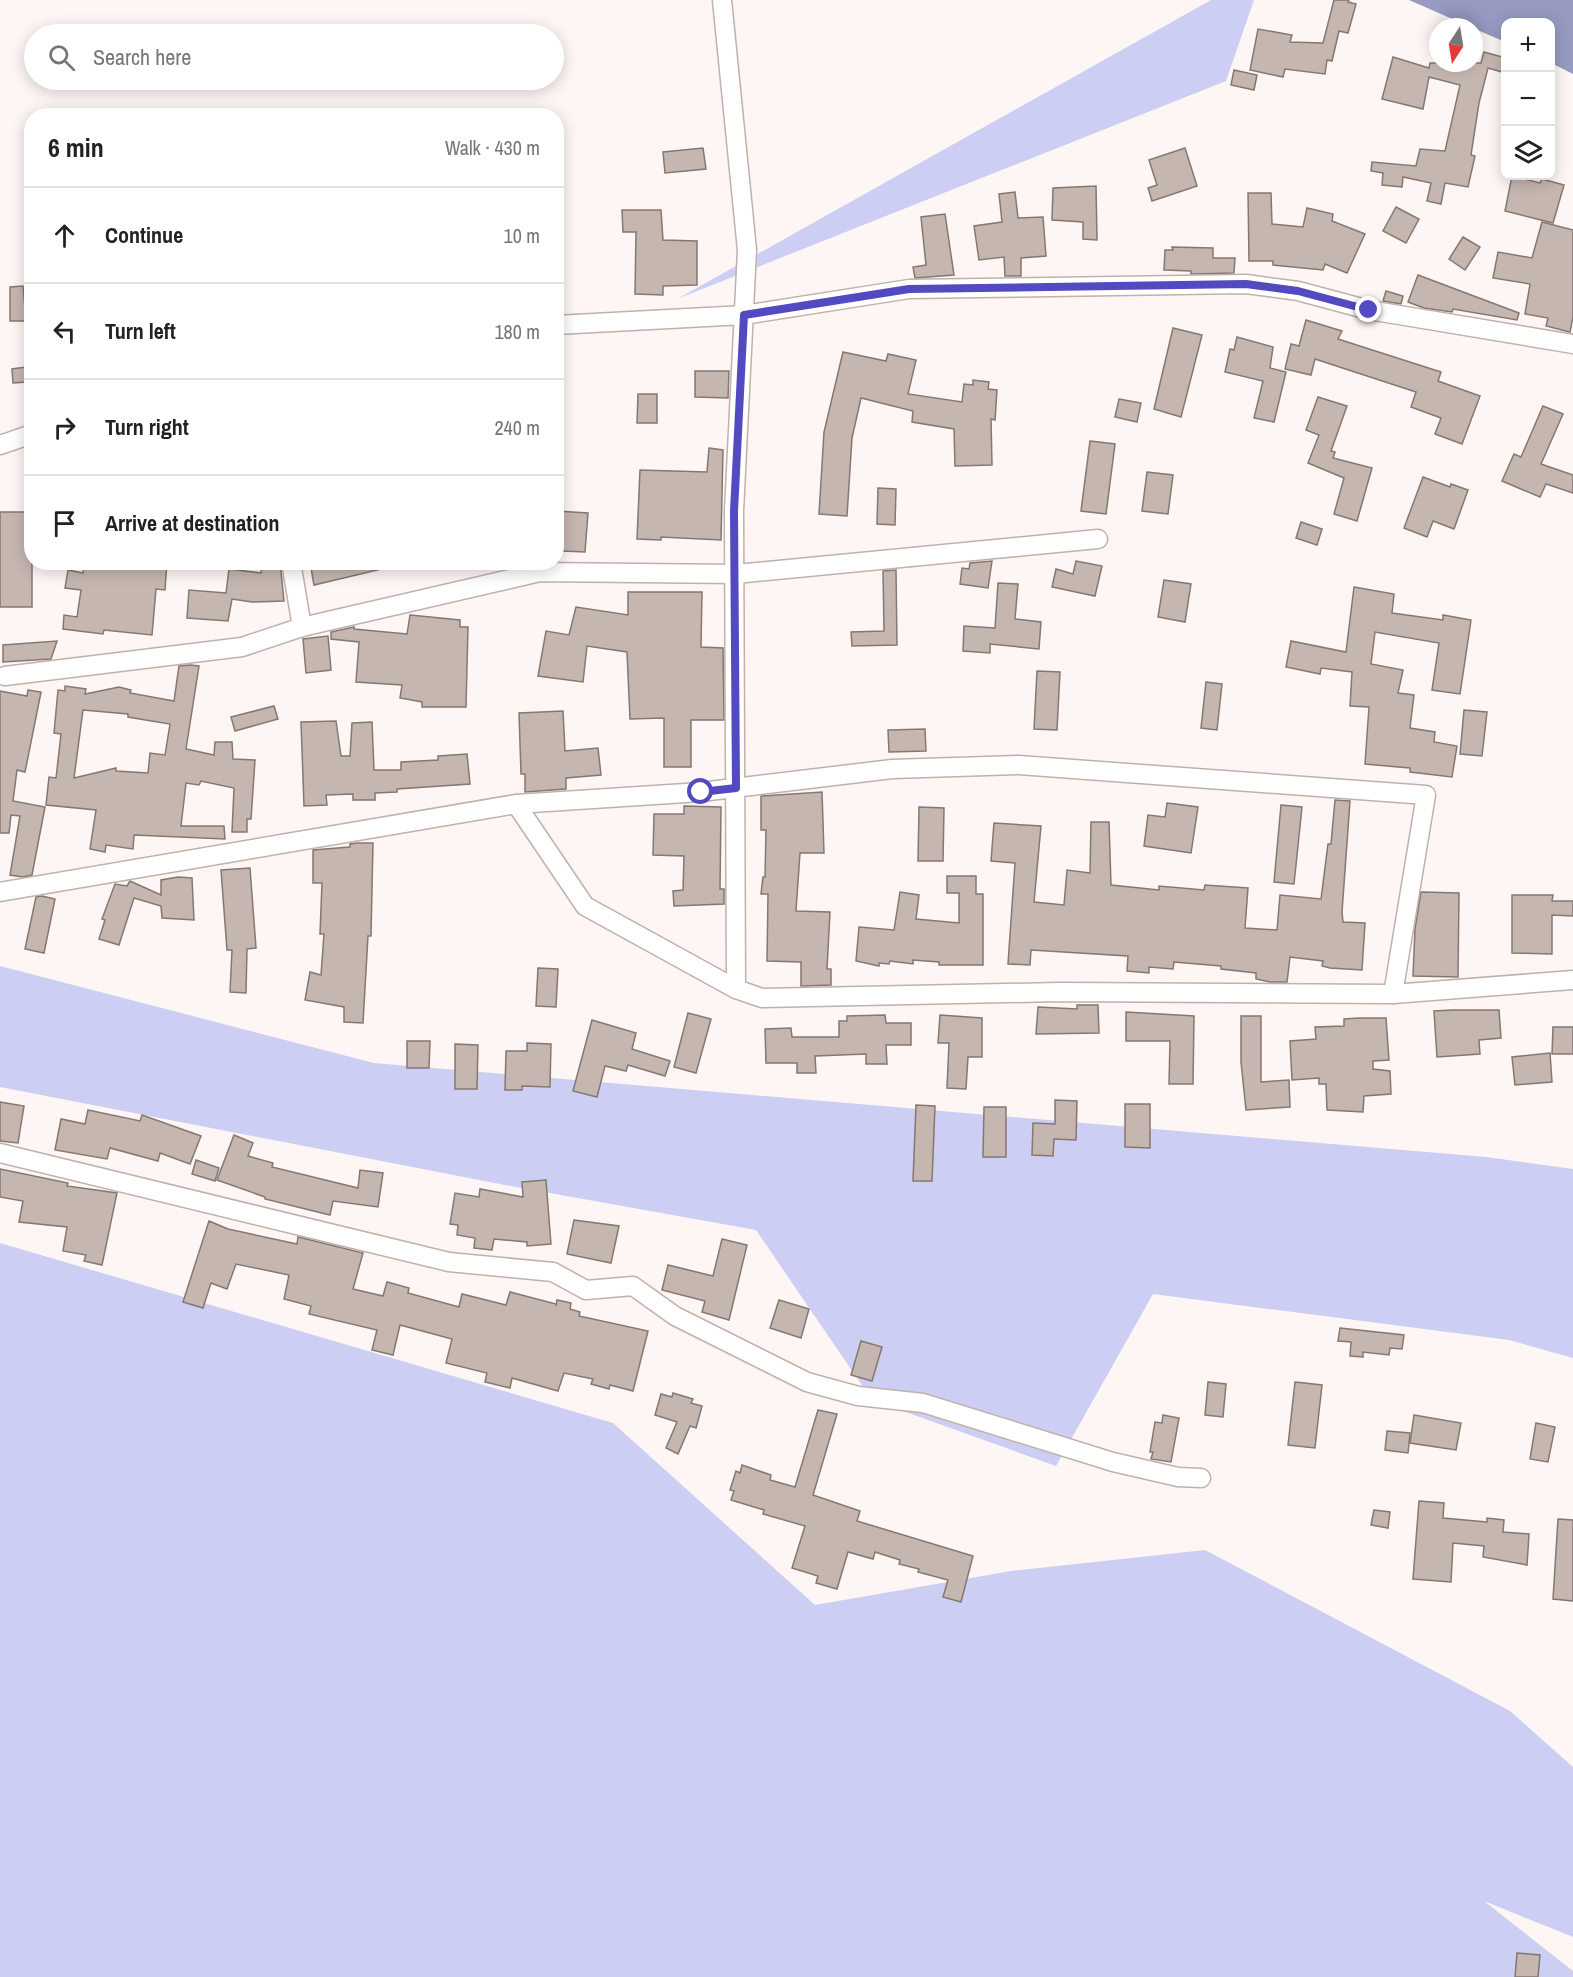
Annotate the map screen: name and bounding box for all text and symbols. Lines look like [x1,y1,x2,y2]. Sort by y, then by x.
north arrow [1429,18,1483,72]
map controls [1501,18,1555,180]
button: + [1501,18,1555,72]
search box [24,24,564,90]
icon: search [45,41,78,74]
text: Search here [93,42,191,72]
button: − [1501,72,1555,126]
button: layers [1501,126,1555,180]
text: 6 min [48,130,104,165]
text: Walk · 430 m [445,134,540,161]
icon: ahead [48,219,81,252]
text: Continue [105,220,183,250]
text: 10 m [504,222,540,249]
route end [1355,296,1381,322]
icon: left [48,315,81,348]
text: Turn left [105,316,176,346]
text: 180 m [494,318,540,345]
icon: right [48,411,81,444]
text: Turn right [105,412,189,442]
text: 240 m [494,414,540,441]
icon: arrive [48,507,81,540]
text: Arrive at destination [105,508,279,538]
route start [687,778,713,804]

